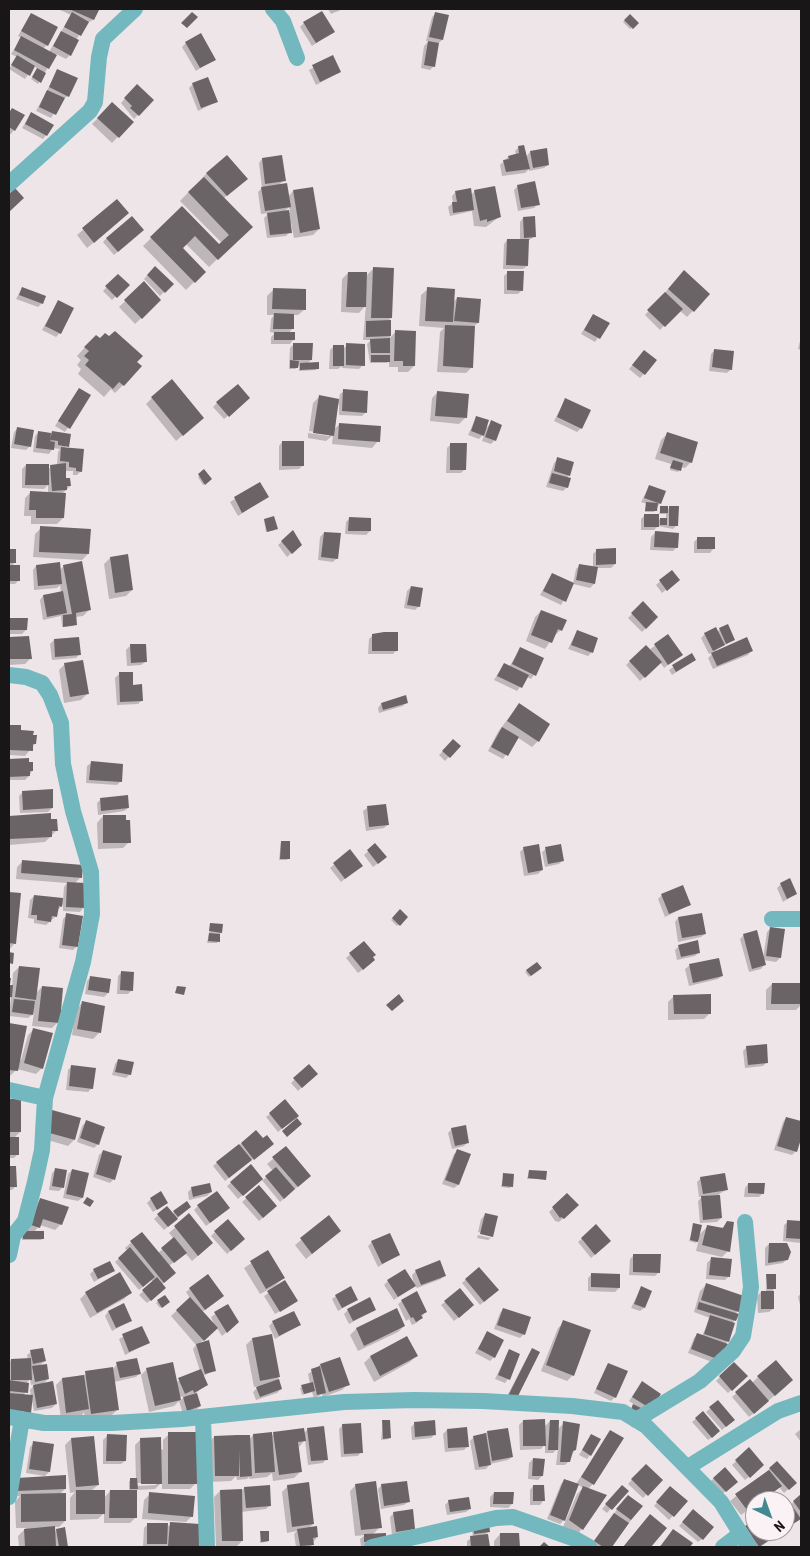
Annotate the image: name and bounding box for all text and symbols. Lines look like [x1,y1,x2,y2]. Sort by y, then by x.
north arrow [745,1491,795,1541]
text: N [771,1518,788,1535]

